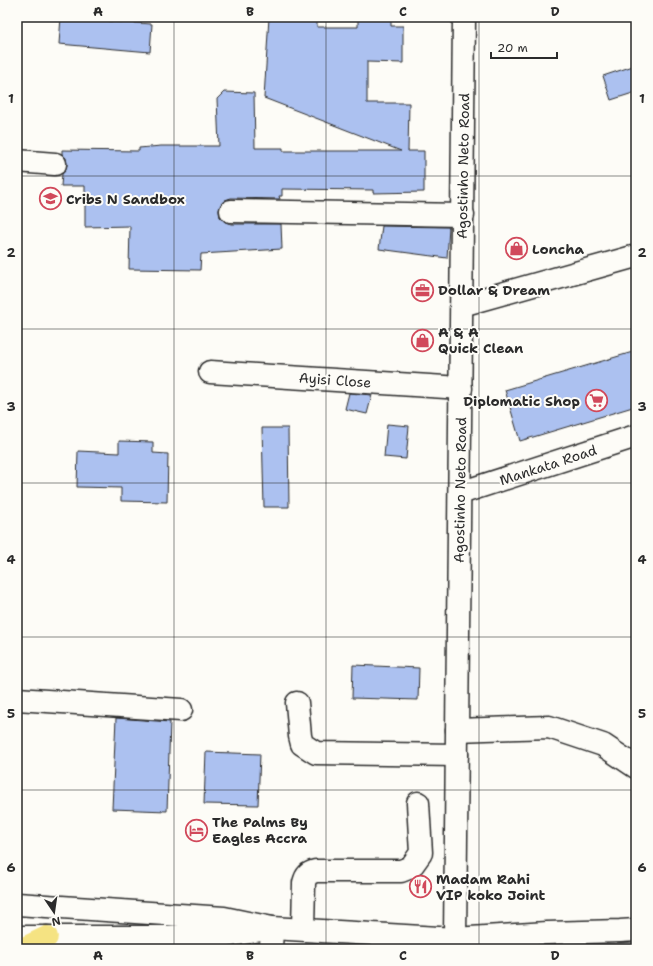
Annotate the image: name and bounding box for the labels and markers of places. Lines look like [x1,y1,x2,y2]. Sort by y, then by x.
school or university icon: Cribs N Sandbox [37,186,63,212]
place label: Cribs N Sandbox [66,190,185,208]
shop icon: Loncha [503,236,529,262]
place label: Loncha [532,240,584,258]
office icon: Dollar & Dream [409,277,435,303]
place label: Dollar & Dream [438,281,550,299]
place label: A & A Quick Clean [438,323,523,357]
shop icon: A & A Quick Clean [410,327,436,353]
supermarket icon: Diplomatic Shop [583,388,609,414]
place label: Diplomatic Shop [463,392,580,410]
place label: The Palms By Eagles Accra [212,813,308,847]
hotel icon: The Palms By Eagles Accra [184,817,210,843]
place label: Madam Rahi VIP koko Joint [436,870,546,904]
restaurant icon: Madam Rahi VIP koko Joint [407,874,433,900]

